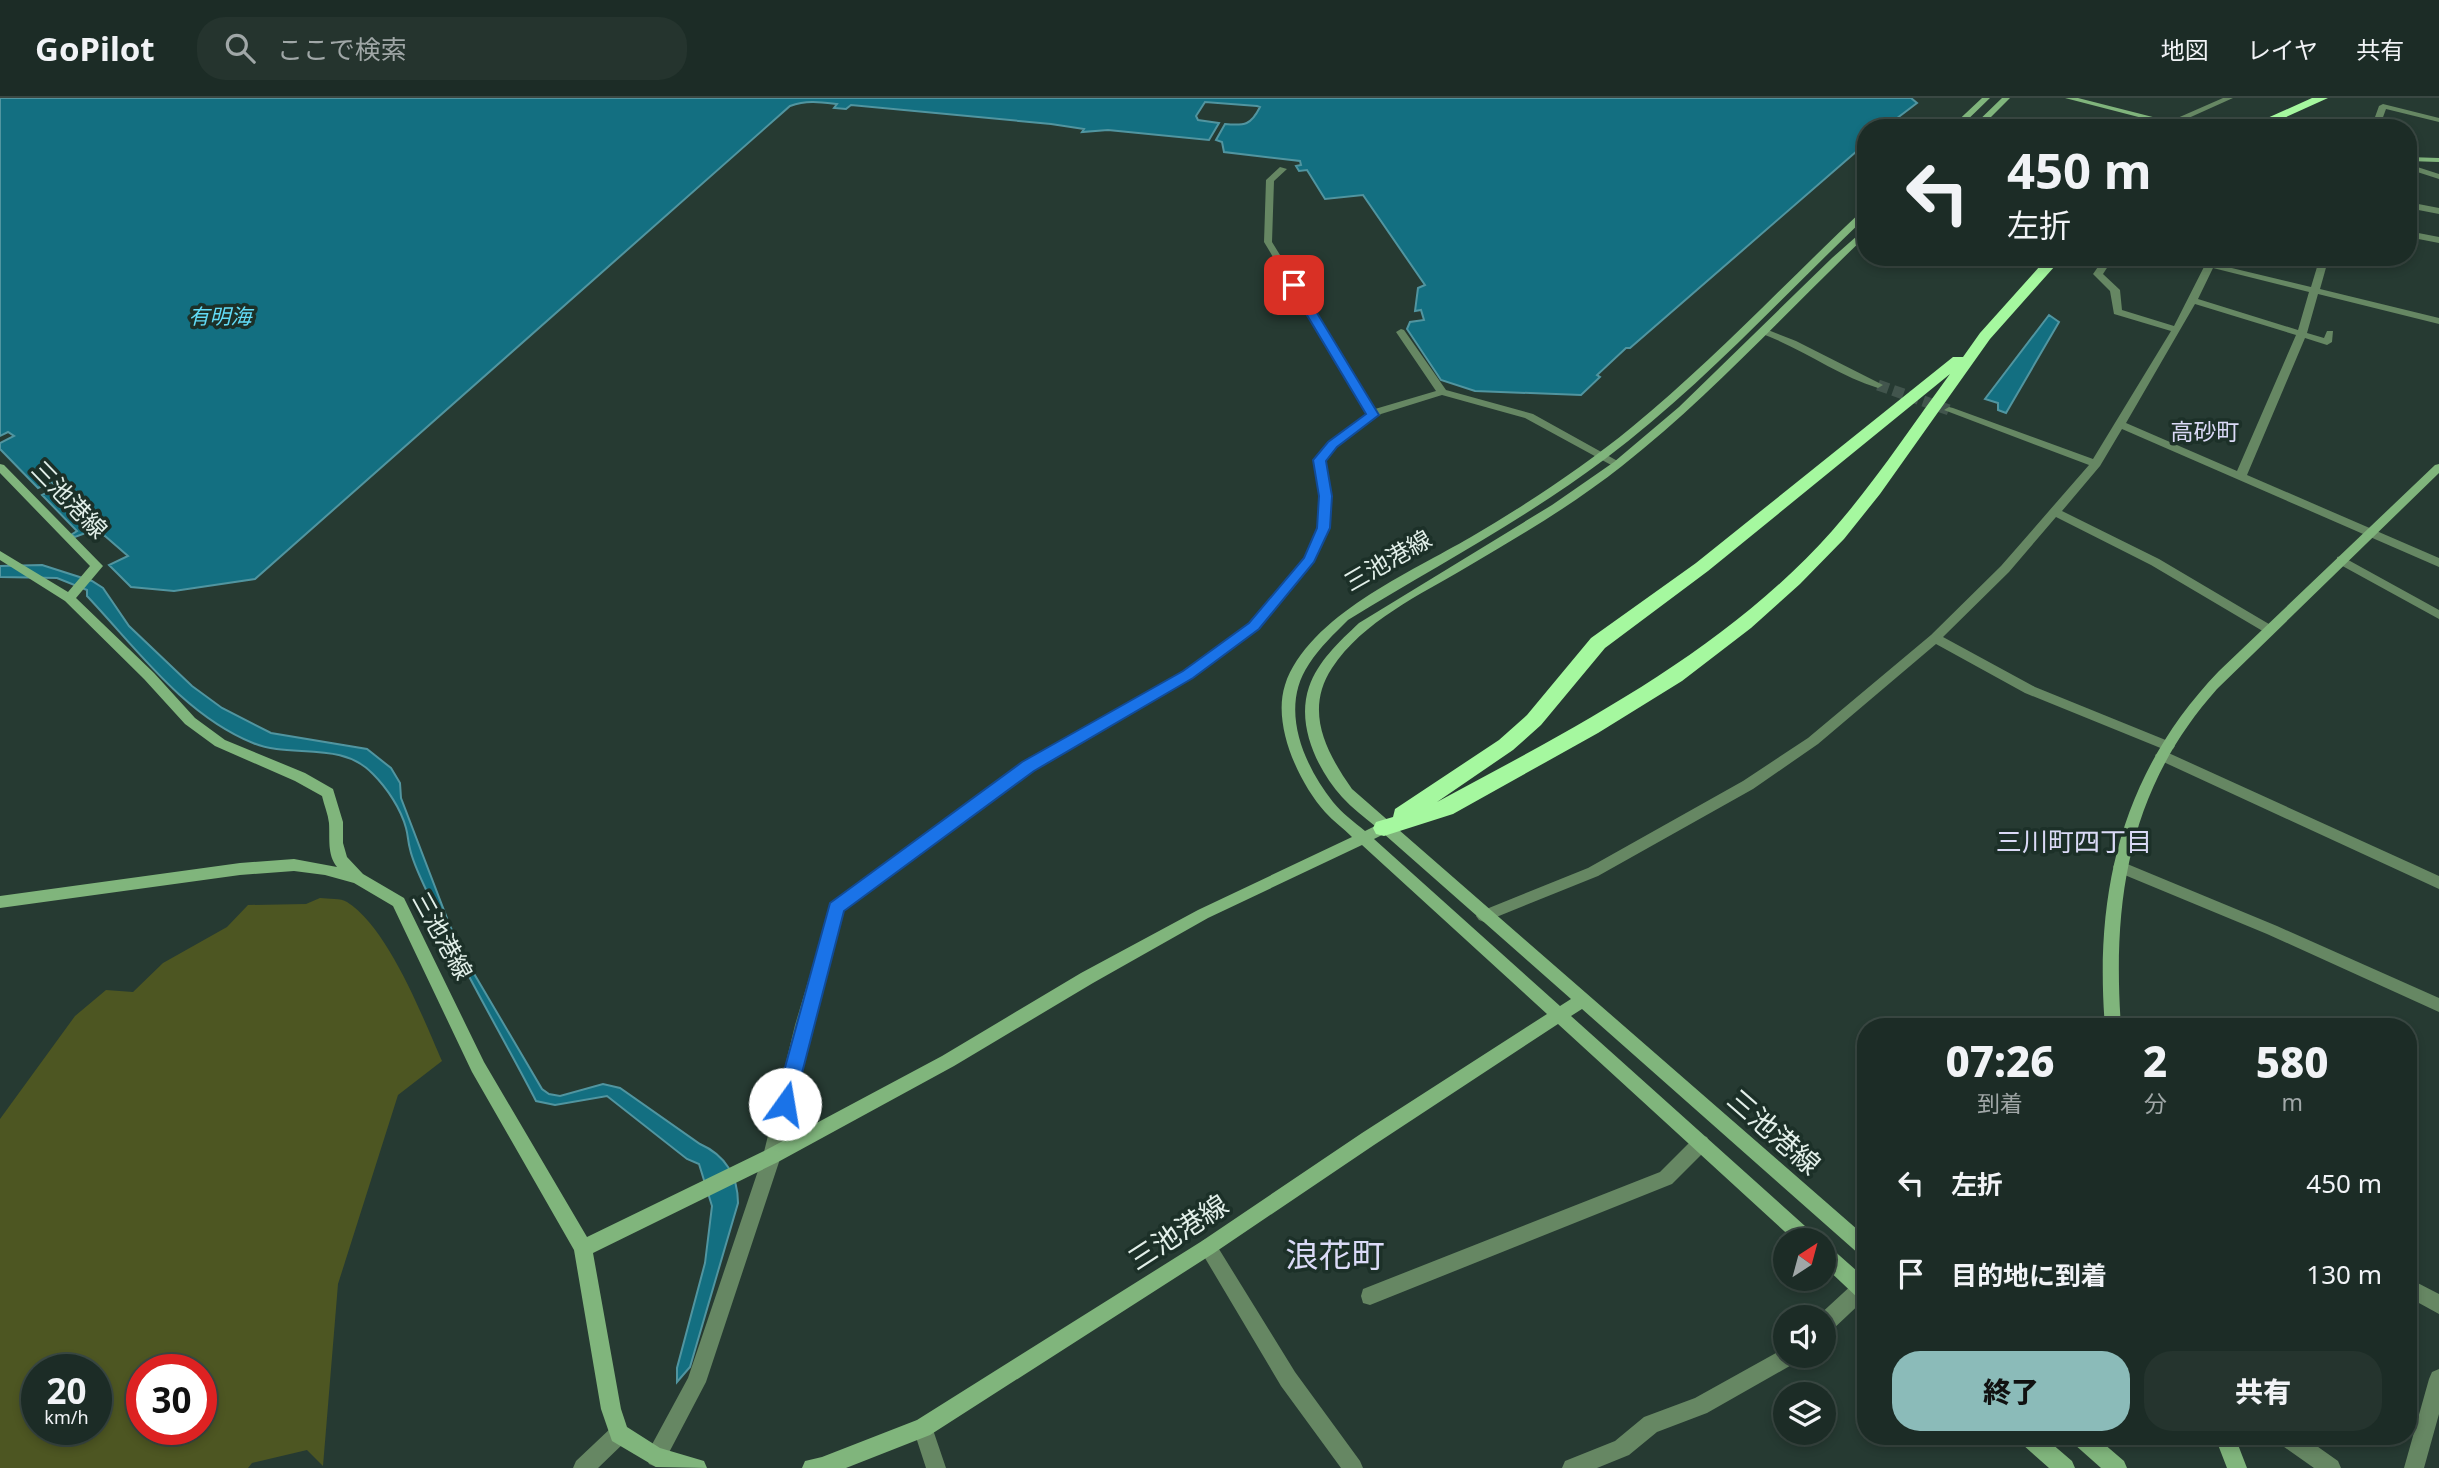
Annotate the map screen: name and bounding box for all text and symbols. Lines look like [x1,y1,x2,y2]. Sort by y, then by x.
search box [197,17,687,80]
text: GoPilot [35,26,155,71]
icon: search [221,29,259,67]
text: ここで検索 [277,31,407,67]
text: 地図 [2161,33,2209,66]
text: レイヤ [2247,33,2318,66]
text: 共有 [2356,33,2404,66]
text: 450 m [2007,137,2152,203]
icon: left [1892,147,1983,238]
text: 左折 [2007,203,2071,246]
pin [1264,255,1324,315]
icon: arrive [1275,266,1313,304]
water label: 有明海 [189,302,254,330]
district label: 高砂町 [2171,415,2240,447]
street label: 三池港線 [25,453,115,545]
street label: 三池港線 [1337,521,1437,598]
district label: 三川町四丁目 [1996,823,2152,859]
street label: 三池港線 [406,885,481,985]
text: 07:26 [1945,1032,2055,1089]
text: 2 [2143,1032,2167,1089]
text: 580 [2256,1033,2329,1090]
position arrow [748,1067,822,1141]
street label: 三池港線 [1720,1080,1829,1182]
text: m [2281,1086,2303,1118]
text: 到着 [1977,1087,2023,1119]
text: 分 [2144,1087,2167,1119]
icon: left [1892,1164,1930,1202]
text: 450 m [2306,1165,2382,1201]
text: 左折 [1951,1166,2003,1202]
street label: 三池港線 [1120,1185,1235,1278]
north arrow [1773,1228,1836,1292]
map controls [1773,1228,1836,1445]
district label: 浪花町 [1286,1232,1385,1277]
icon: arrive [1892,1255,1930,1293]
text: 130 m [2306,1256,2382,1292]
text: 目的地に到着 [1951,1257,2107,1293]
button: sound [1773,1305,1836,1368]
button: 終了 [1892,1351,2130,1431]
button: 共有 [2144,1351,2382,1431]
speed limit sign: 30 [126,1354,217,1445]
text: 20 [46,1367,87,1414]
button: layers [1773,1382,1836,1445]
text: km/h [44,1405,89,1429]

